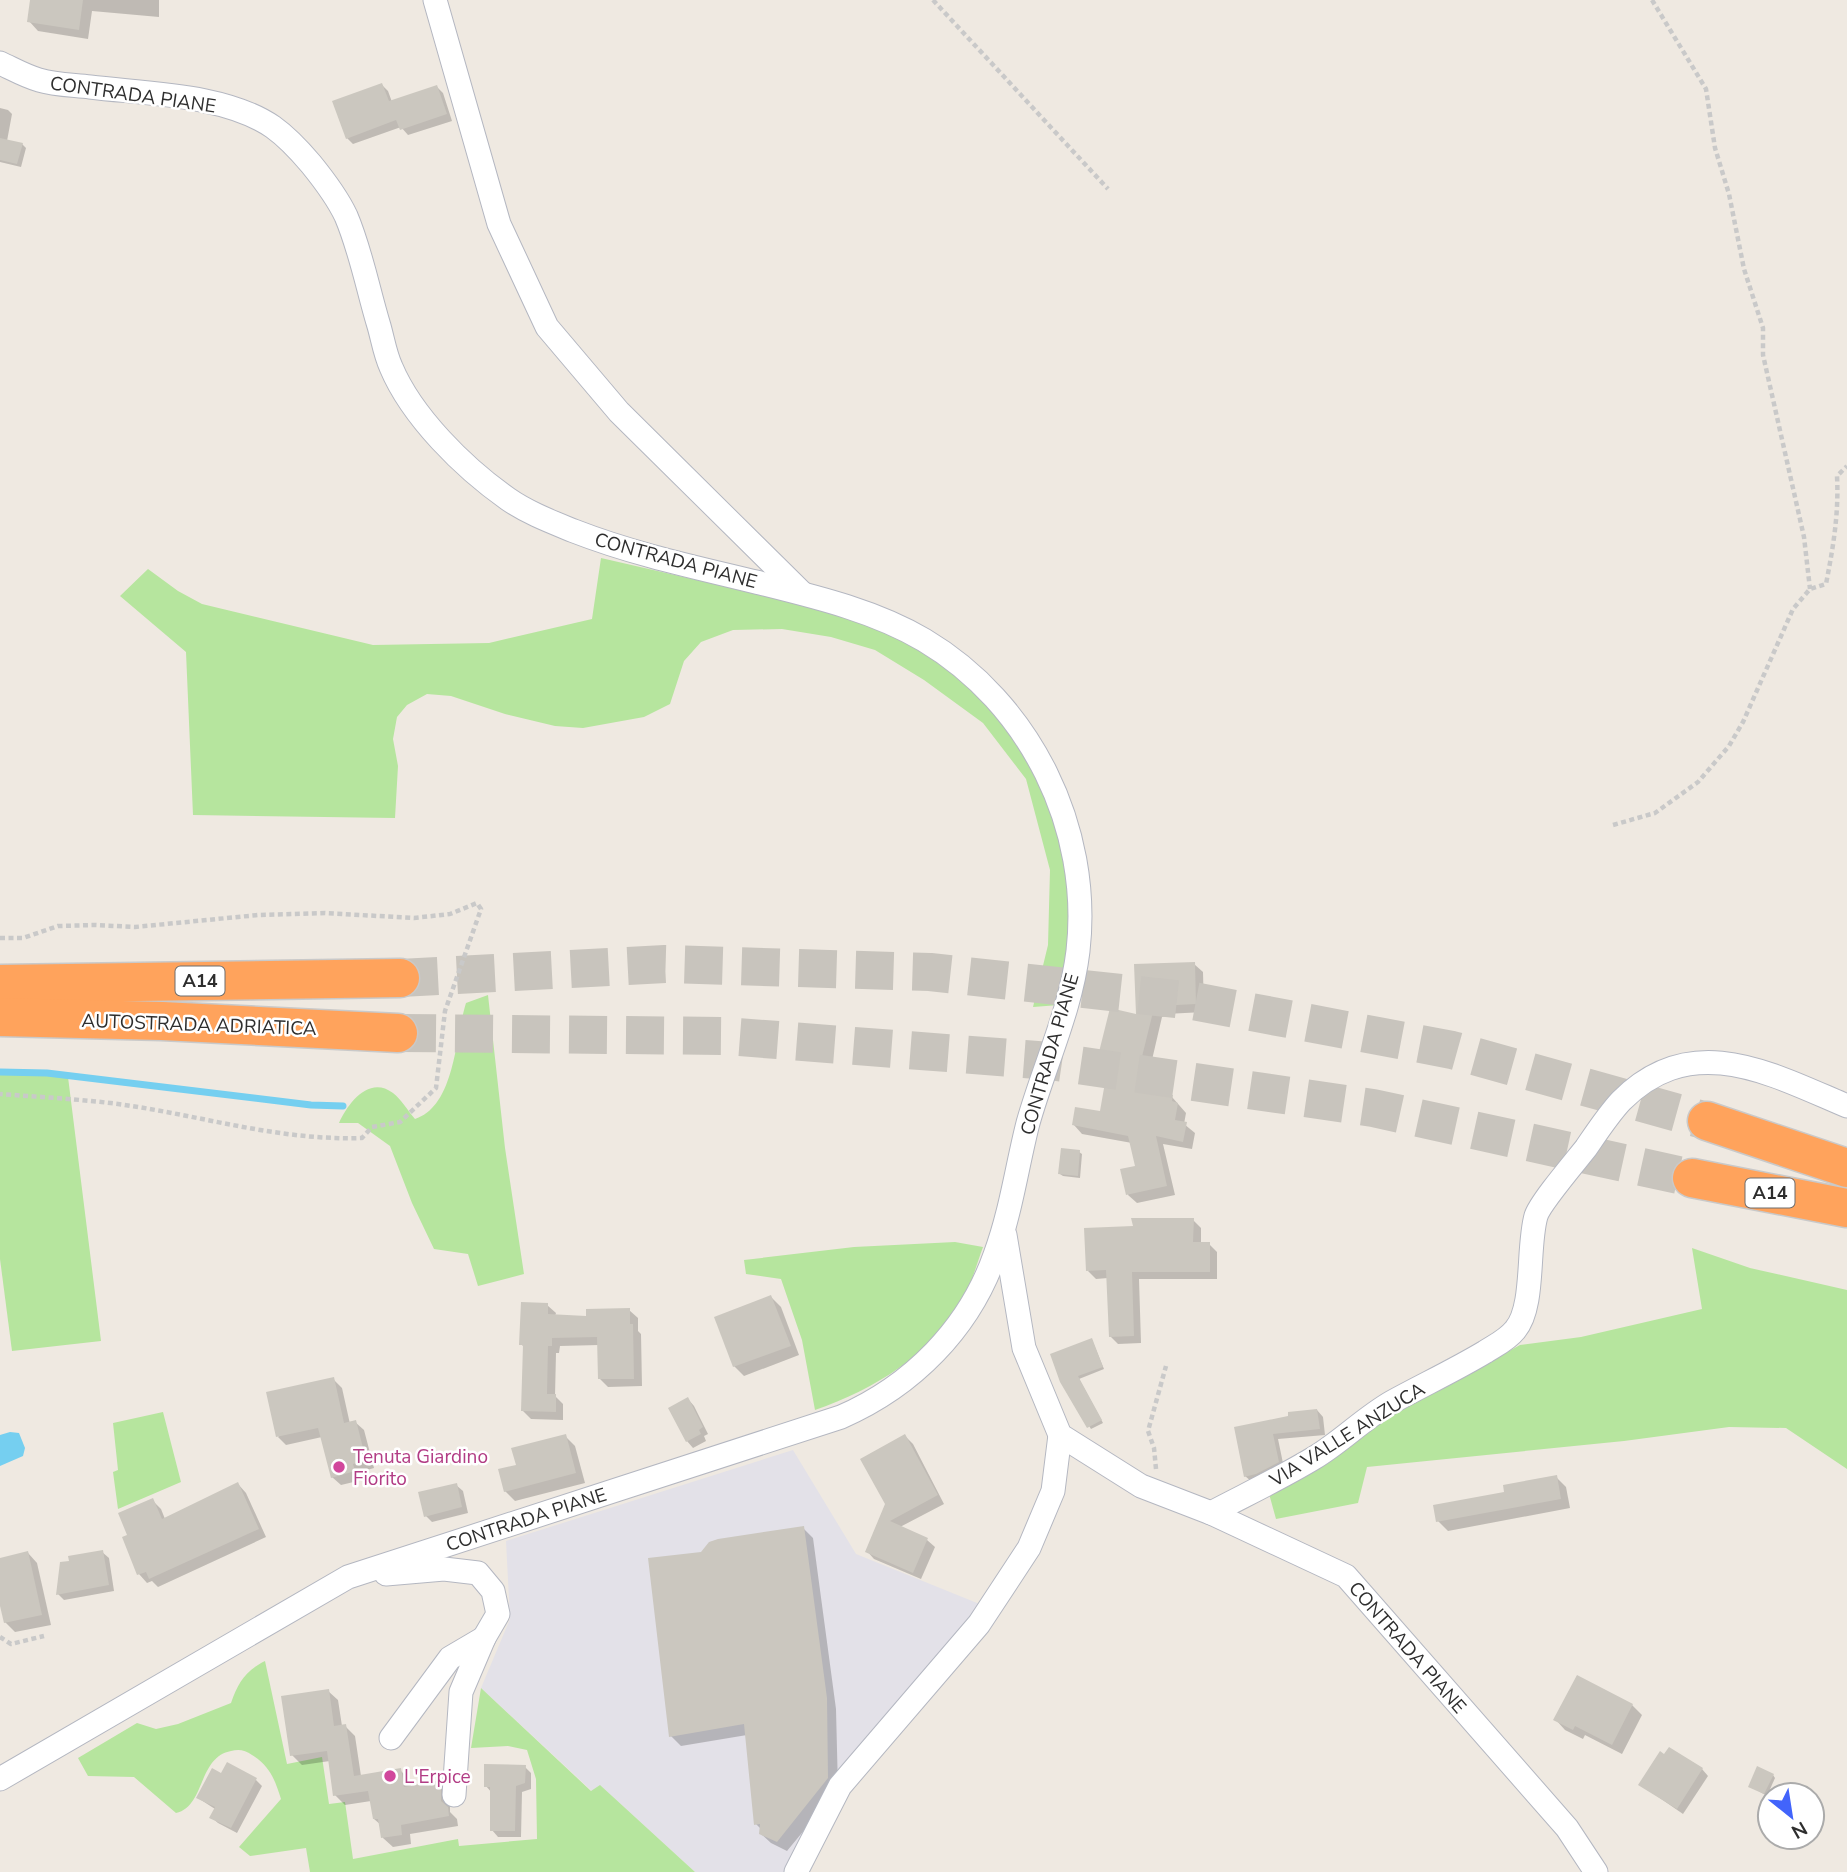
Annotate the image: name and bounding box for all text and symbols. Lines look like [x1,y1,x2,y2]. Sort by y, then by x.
street label: CONTRADA PIANE [48,70,217,120]
street label: CONTRADA PIANE [592,527,760,595]
road number: A14 [176,966,224,996]
street label: CONTRADA PIANE [1014,970,1086,1138]
street label: AUTOSTRADA ADRIATICA [81,1008,317,1042]
road number: A14 [1746,1178,1795,1208]
street label: VIA VALLE ANZUCA [1264,1376,1430,1494]
place label: Tenuta Giardino Fiorito [353,1444,488,1492]
marker: Tenuta Giardino Fiorito [331,1459,347,1475]
street label: CONTRADA PIANE [443,1482,610,1558]
street label: CONTRADA PIANE [1343,1576,1472,1719]
place label: L'Erpice [404,1764,471,1790]
marker: L'Erpice [382,1768,398,1784]
north arrow [1756,1781,1826,1851]
text: N [1786,1815,1812,1845]

